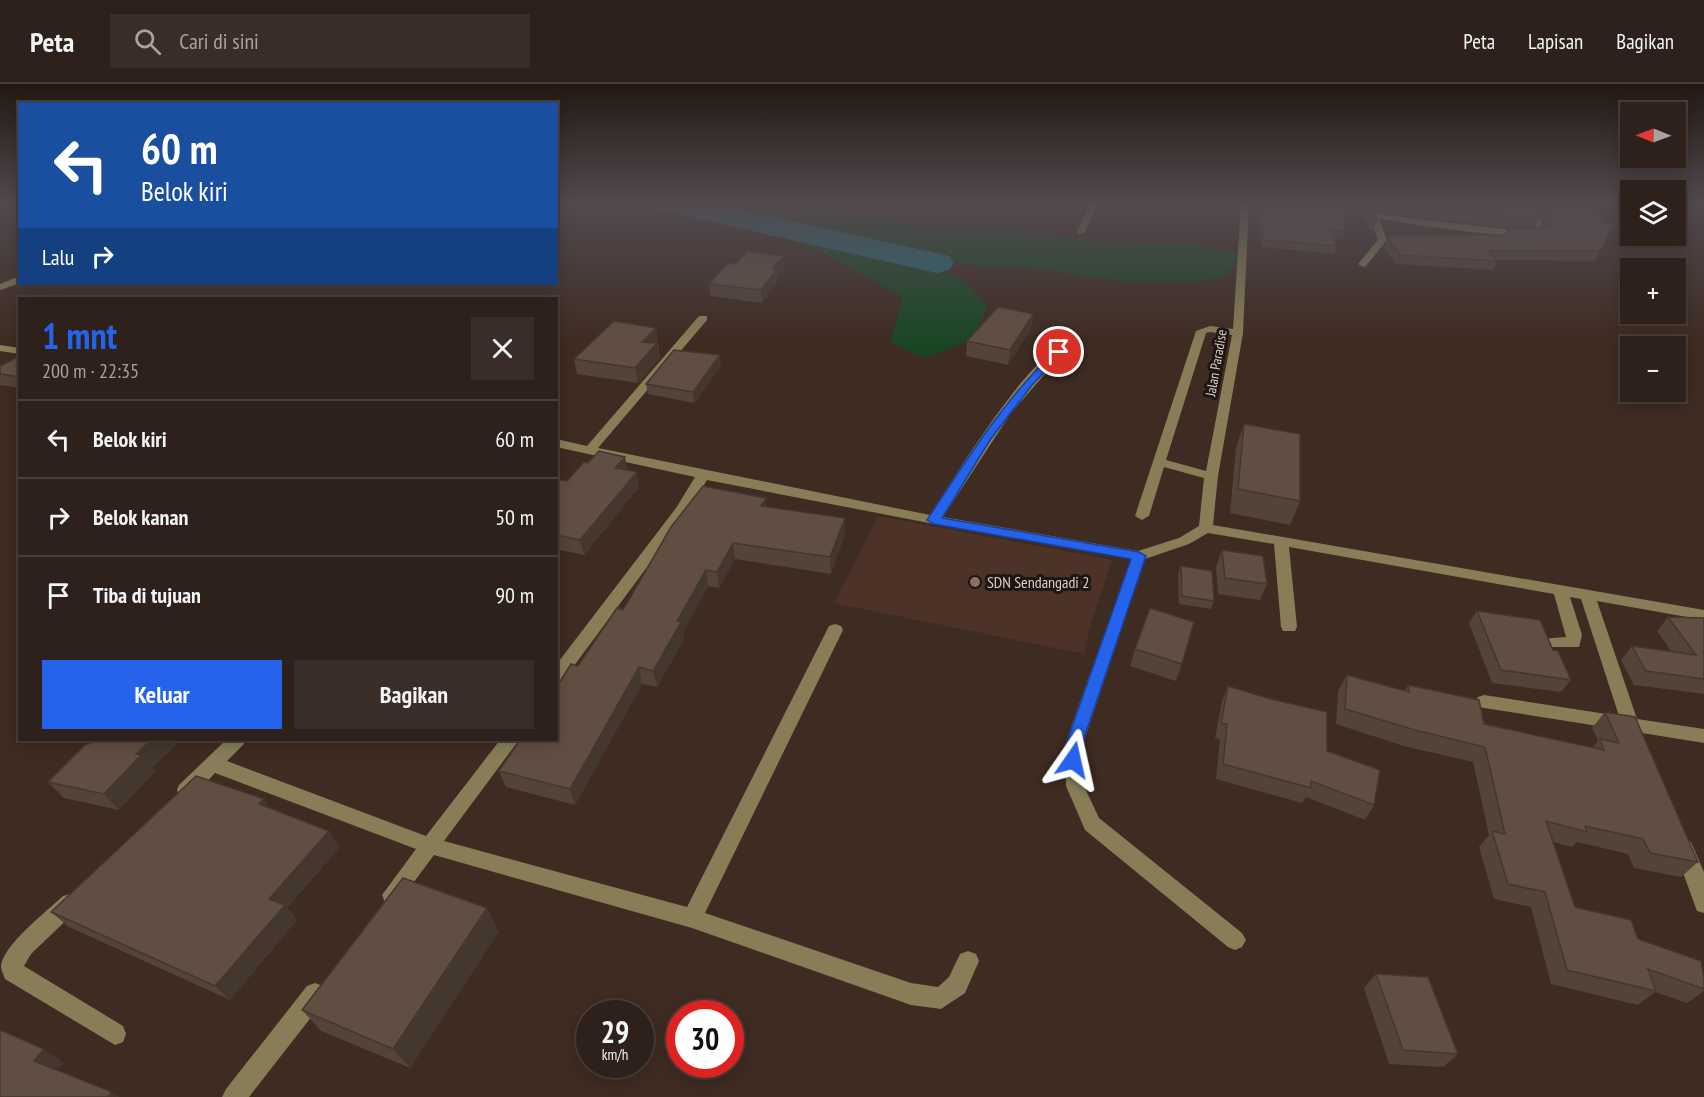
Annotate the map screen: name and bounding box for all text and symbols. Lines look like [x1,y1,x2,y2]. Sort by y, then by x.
search box [110,14,530,68]
text: Peta [30,23,74,60]
icon: search [131,25,164,58]
text: Cari di sini [179,27,259,55]
text: Peta [1463,28,1495,55]
text: Lapisan [1528,28,1583,55]
text: Bagikan [1616,28,1674,55]
north arrow [1620,102,1686,168]
map controls [1620,102,1686,402]
text: 60 m [141,121,218,176]
icon: left [42,126,120,204]
text: Belok kiri [141,174,228,208]
button: layers [1620,180,1686,246]
icon: right [86,240,119,273]
text: Lalu [42,243,74,271]
button: + [1620,258,1686,324]
text: 1 mnt [42,312,117,359]
button: close [471,317,534,380]
pin [1033,326,1084,377]
street label: Jalan Paradise [1201,328,1231,399]
icon: arrive [1042,335,1075,368]
button: − [1620,336,1686,402]
text: 200 m · 22:35 [42,358,139,384]
icon: left [42,423,75,456]
text: Belok kiri [93,425,167,453]
text: 60 m [495,425,534,453]
icon: right [42,501,75,534]
text: Belok kanan [93,503,188,531]
text: 50 m [495,503,534,531]
place label: SDN Sendangadi 2 [987,572,1089,592]
marker: SDN Sendangadi 2 [968,575,982,589]
icon: arrive [42,579,75,612]
text: Tiba di tujuan [93,581,201,609]
text: 90 m [495,581,534,609]
button: Keluar [42,660,282,729]
button: Bagikan [294,660,534,729]
position arrow [1041,728,1105,792]
speed limit sign: 30 [666,1000,744,1078]
text: 29 [601,1012,629,1051]
text: km/h [602,1045,628,1064]

